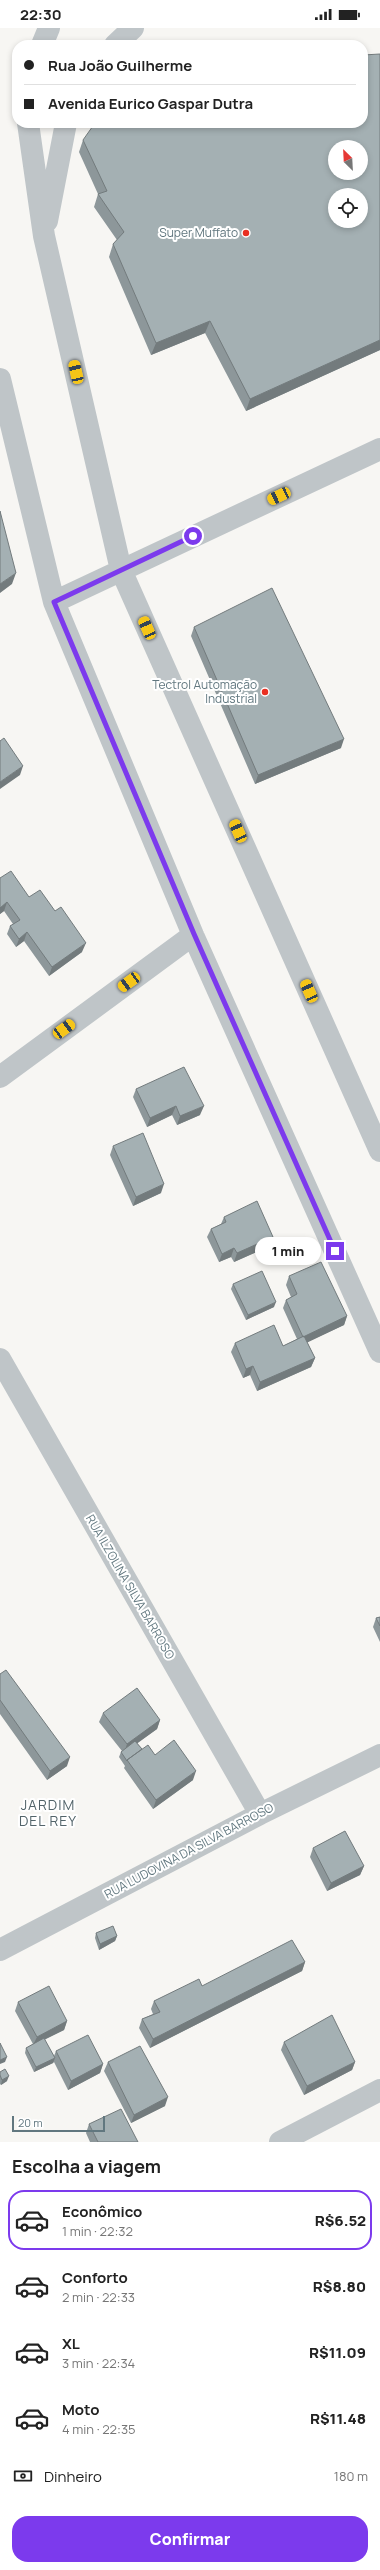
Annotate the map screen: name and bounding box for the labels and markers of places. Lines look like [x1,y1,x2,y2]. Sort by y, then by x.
place label: Super Muffato [159,224,238,241]
marker: Super Muffato [241,228,251,238]
place label: Tectrol Automação Industrial [152,676,257,707]
marker: Tectrol Automação Industrial [260,687,270,697]

